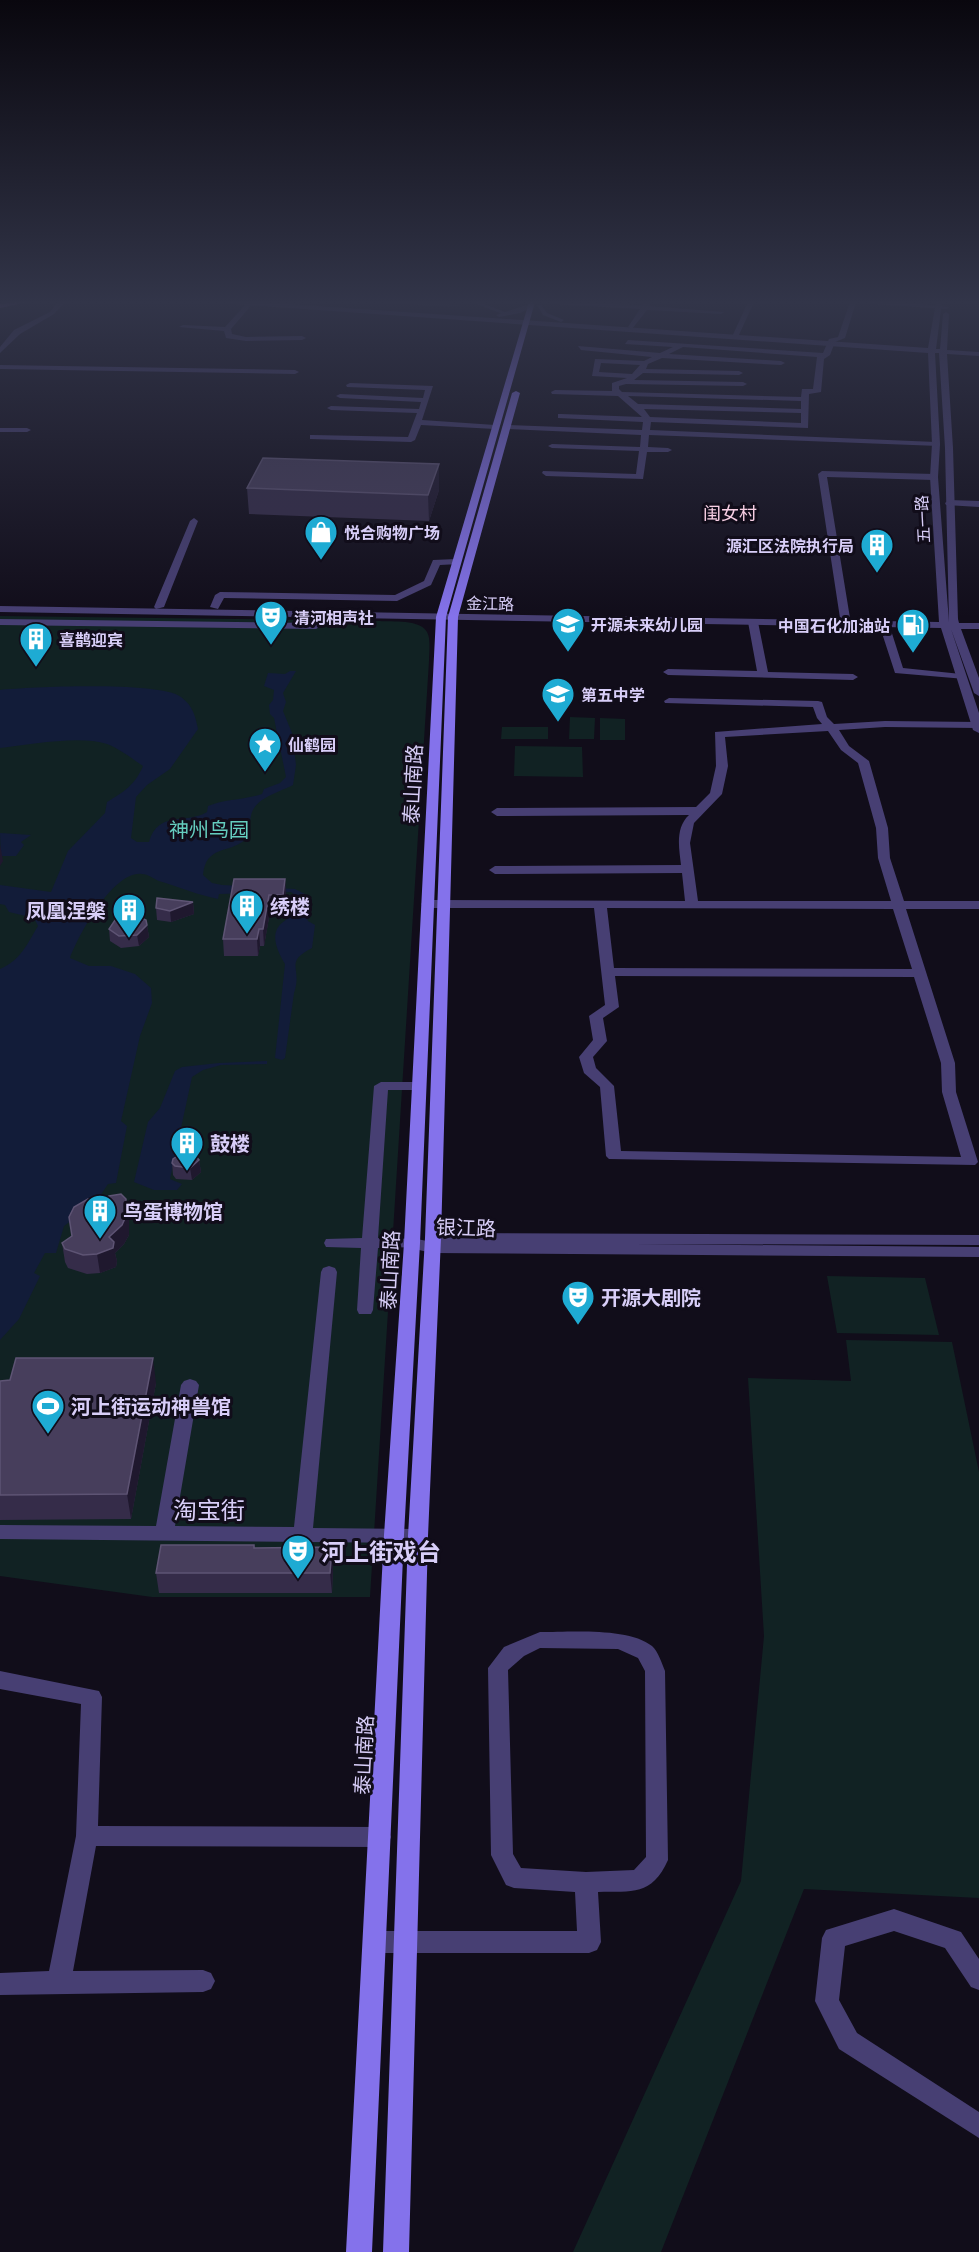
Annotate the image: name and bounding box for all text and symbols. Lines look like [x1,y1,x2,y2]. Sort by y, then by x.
street label: 五一路 [911,495,933,543]
district label: 闺女村 [703,502,757,524]
shop icon: 悦合购物广场 [303,514,339,561]
place label: 悦合购物广场 [344,523,440,542]
building icon: 源汇区法院执行局 [859,527,895,574]
place label: 源汇区法院执行局 [726,536,854,555]
street label: 金江路 [466,593,514,613]
theatre icon: 清河相声社 [253,599,289,646]
school or university icon: 开源未来幼儿园 [550,606,586,653]
fuel station icon: 中国石化加油站 [895,607,931,654]
place label: 清河相声社 [294,608,374,627]
place label: 开源未来幼儿园 [591,615,703,634]
place label: 中国石化加油站 [778,616,890,635]
building icon: 喜鹊迎宾 [18,621,54,668]
place label: 喜鹊迎宾 [59,630,123,649]
school or university icon: 第五中学 [540,676,576,723]
place label: 第五中学 [581,685,645,704]
place icon: 仙鹤园 [247,726,283,773]
place label: 仙鹤园 [288,735,336,754]
street label: 泰山南路 [398,743,426,825]
park label: 神州鸟园 [169,817,249,841]
building icon: 绣楼 [229,888,265,935]
building icon: 凤凰涅槃 [111,892,147,939]
place label: 绣楼 [270,894,310,918]
place label: 凤凰涅槃 [26,898,106,922]
building icon: 鼓楼 [169,1125,205,1172]
place label: 鼓楼 [210,1131,250,1155]
building icon: 鸟蛋博物馆 [82,1193,118,1240]
place label: 鸟蛋博物馆 [123,1199,223,1223]
street label: 银江路 [436,1214,496,1240]
street label: 泰山南路 [375,1229,403,1311]
theatre icon: 开源大剧院 [560,1279,596,1326]
place label: 开源大剧院 [601,1285,701,1309]
sports icon: 河上街运动神兽馆 [30,1388,66,1435]
place label: 河上街运动神兽馆 [71,1394,231,1418]
street label: 淘宝街 [173,1495,245,1524]
theatre icon: 河上街戏台 [280,1533,316,1580]
place label: 河上街戏台 [321,1537,441,1566]
street label: 泰山南路 [349,1714,377,1796]

